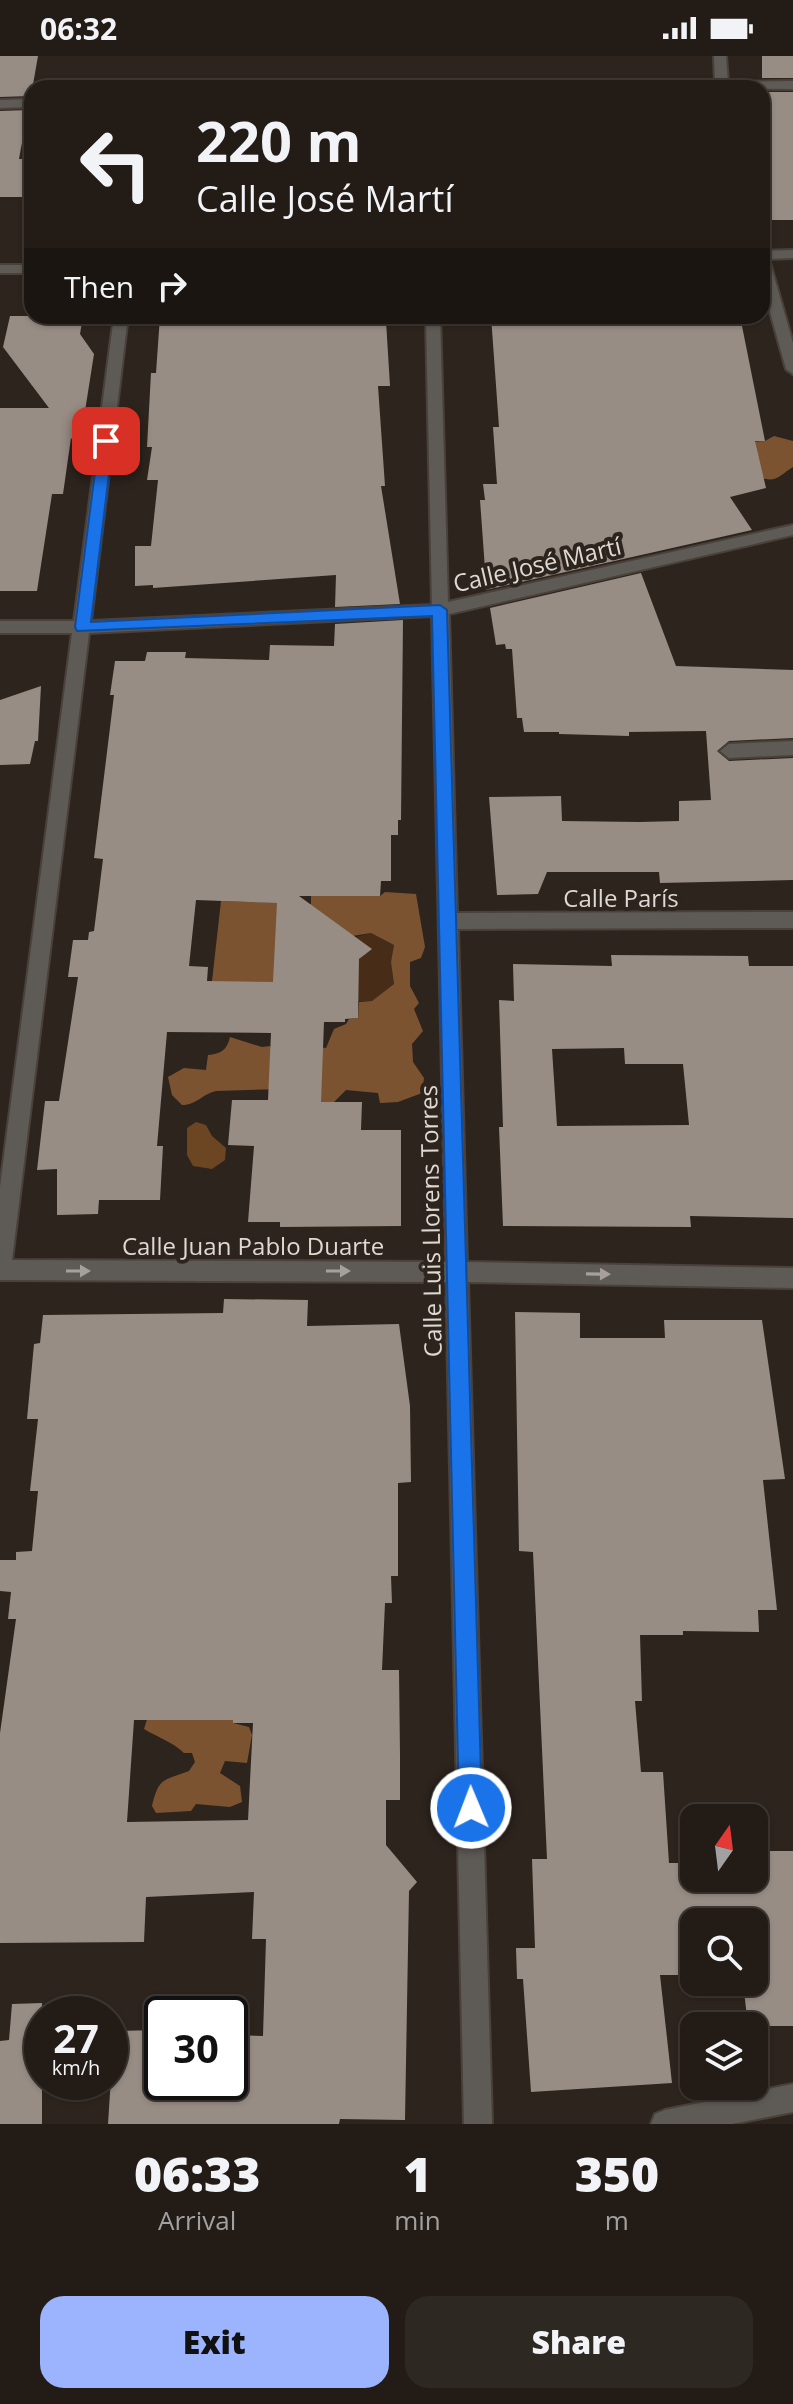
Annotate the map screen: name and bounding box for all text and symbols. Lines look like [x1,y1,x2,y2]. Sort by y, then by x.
text: 06:32 [40,8,117,49]
text: 220 m [196,102,362,178]
icon: left [64,112,168,216]
text: Calle José Martí [196,174,453,223]
icon: right [150,264,194,308]
text: Then [64,266,134,307]
pin [72,407,140,475]
icon: arrive [84,419,128,463]
street label: Calle José Martí [450,528,625,599]
street label: Calle París [563,881,679,914]
street label: Calle Luis Llorens Torres [411,1085,449,1357]
street label: Calle Juan Pablo Duarte [122,1229,384,1262]
one-way arrow [66,1265,91,1277]
one-way arrow [326,1265,351,1277]
one-way arrow [586,1268,611,1281]
position arrow [429,1766,513,1850]
north arrow [680,1804,768,1892]
map controls [680,1804,768,2100]
button: search [680,1908,768,1996]
speed limit sign: 30 [144,1996,248,2100]
text: 27 [53,2010,99,2065]
button: layers [680,2012,768,2100]
text: km/h [52,2054,100,2081]
text: 06:33 [134,2141,260,2206]
text: 1 [403,2141,432,2206]
text: 350 [575,2141,659,2206]
text: Arrival [158,2202,236,2238]
text: min [394,2202,441,2238]
text: m [605,2202,629,2238]
button: Exit [40,2296,389,2388]
button: Share [405,2296,753,2388]

